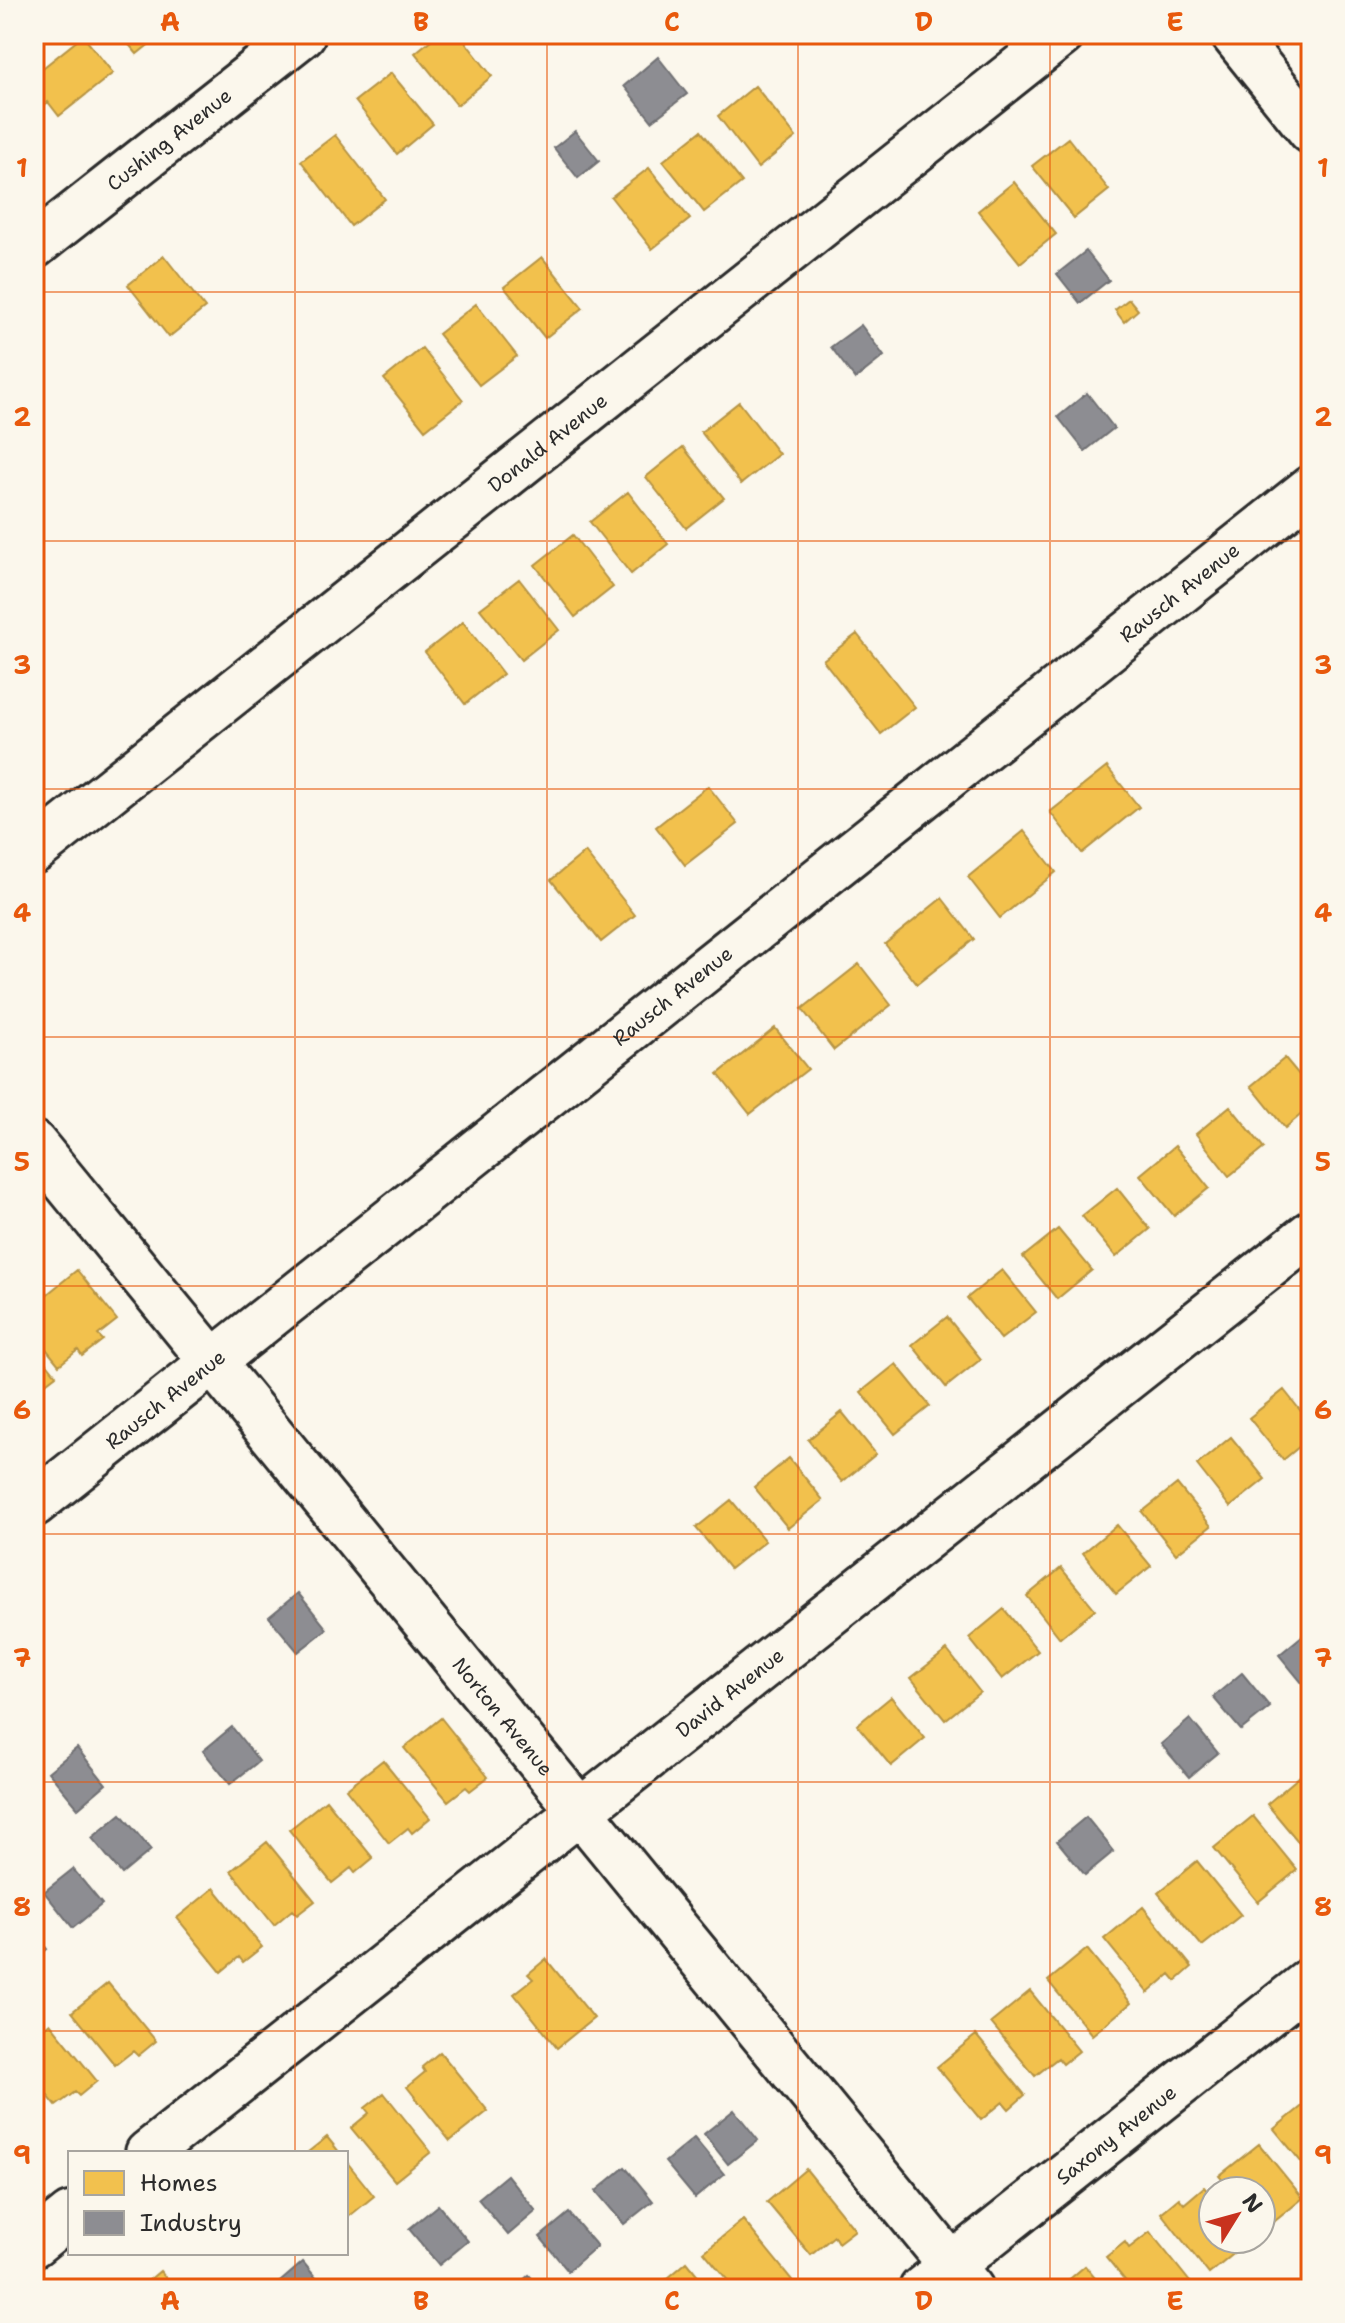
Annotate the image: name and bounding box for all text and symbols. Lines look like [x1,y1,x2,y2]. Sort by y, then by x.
text: A [160,4,180,39]
text: B [413,4,429,39]
text: C [664,4,680,39]
text: D [915,4,933,39]
text: E [1166,4,1184,39]
street label: Cushing Avenue [101,82,237,197]
text: 1 [16,150,28,185]
text: 1 [1317,150,1329,185]
street label: Donald Avenue [483,387,613,498]
text: 2 [13,399,31,434]
text: 2 [1314,399,1332,434]
street label: Rausch Avenue [1114,537,1245,648]
text: 3 [13,647,31,682]
text: 3 [1314,647,1332,682]
text: 4 [13,895,31,930]
text: 4 [1314,895,1332,930]
street label: Rausch Avenue [607,940,738,1052]
text: 5 [14,1144,30,1179]
text: 5 [1315,1144,1331,1179]
street label: Rausch Avenue [100,1344,231,1455]
text: 6 [13,1392,31,1427]
text: 6 [1314,1392,1332,1427]
text: 7 [13,1640,31,1675]
text: 7 [1314,1640,1332,1675]
street label: David Avenue [671,1642,789,1743]
street label: Norton Avenue [446,1652,559,1781]
text: 8 [13,1889,31,1924]
text: 8 [1314,1889,1332,1924]
street label: Saxony Avenue [1051,2079,1182,2191]
text: 9 [13,2137,31,2172]
text: 9 [1314,2137,1332,2172]
legend [68,2151,348,2255]
text: Homes [140,2167,218,2199]
north arrow [1197,2175,1277,2255]
text: N [1236,2188,1269,2219]
text: Industry [140,2207,242,2239]
text: A [160,2283,180,2318]
text: B [413,2283,429,2318]
text: C [664,2283,680,2318]
text: D [915,2283,933,2318]
text: E [1166,2283,1184,2318]

